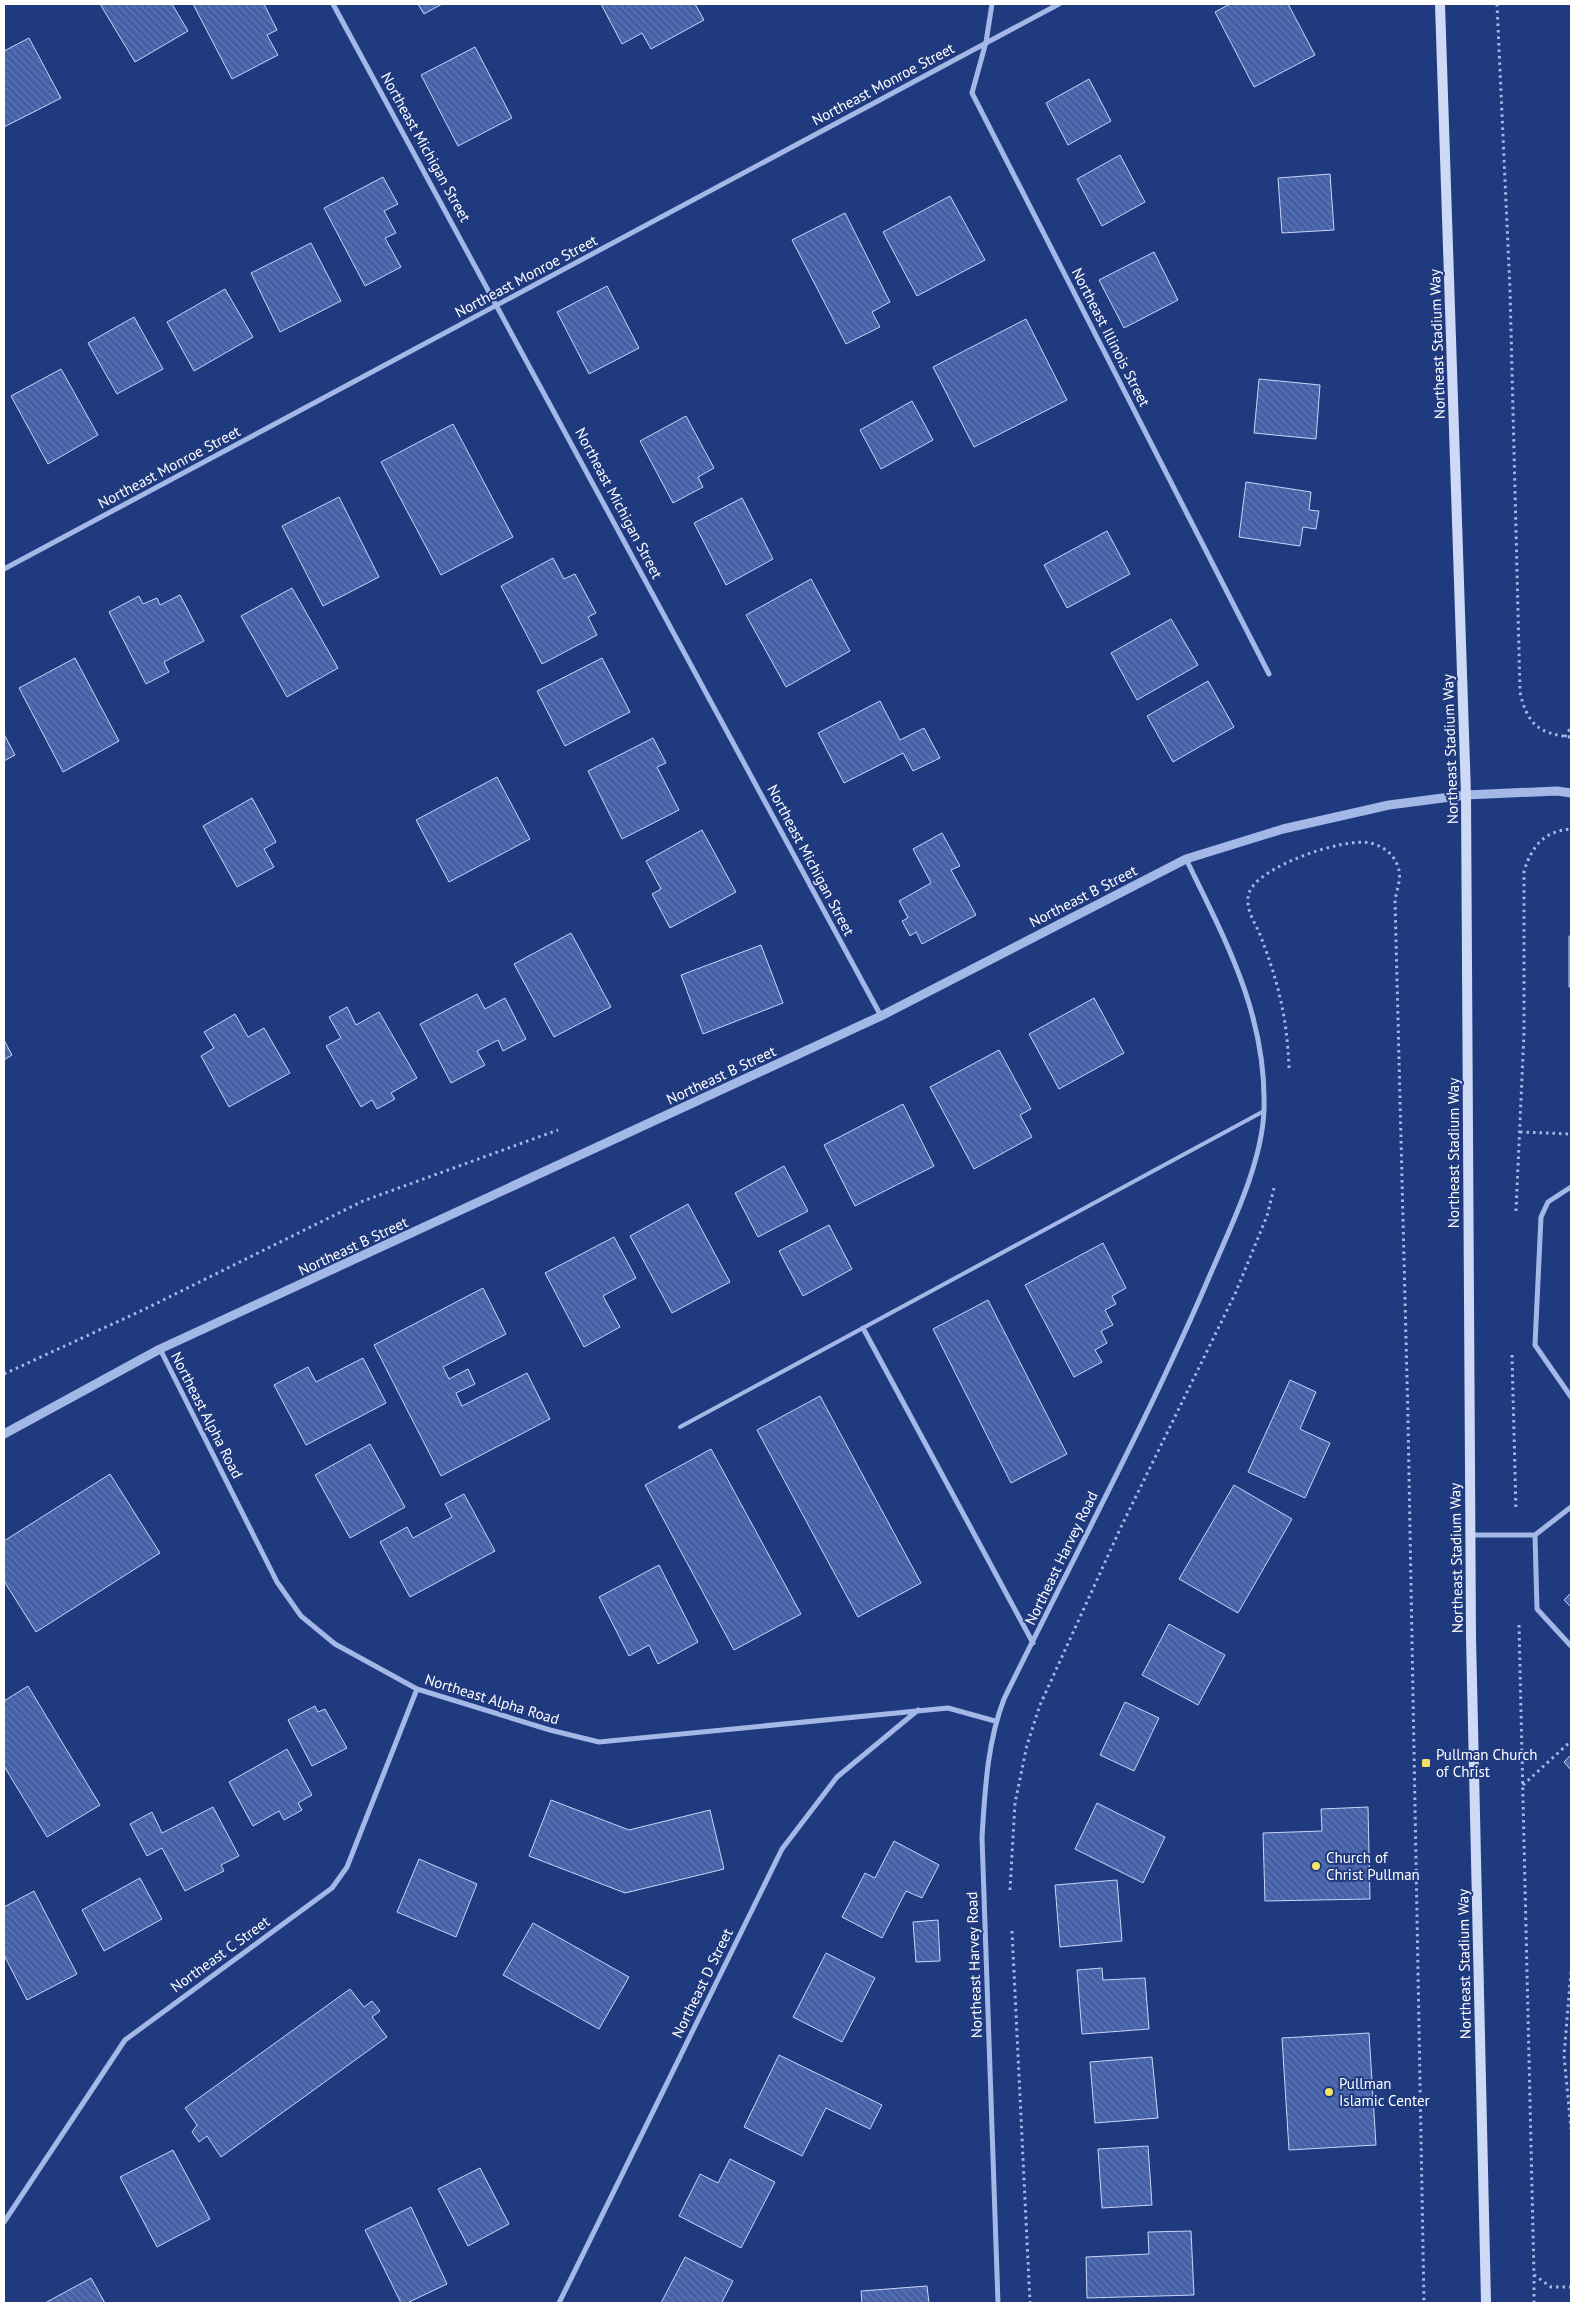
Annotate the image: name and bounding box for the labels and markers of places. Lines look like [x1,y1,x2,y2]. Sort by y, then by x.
place label: Pullman Church of Christ [1436,1745,1537,1781]
marker: Pullman Church of Christ [1420,1757,1432,1769]
place label: Church of Christ Pullman [1326,1848,1420,1884]
marker: Church of Christ Pullman [1310,1860,1322,1872]
place label: Pullman Islamic Center [1339,2074,1430,2110]
marker: Pullman Islamic Center [1323,2086,1335,2098]

